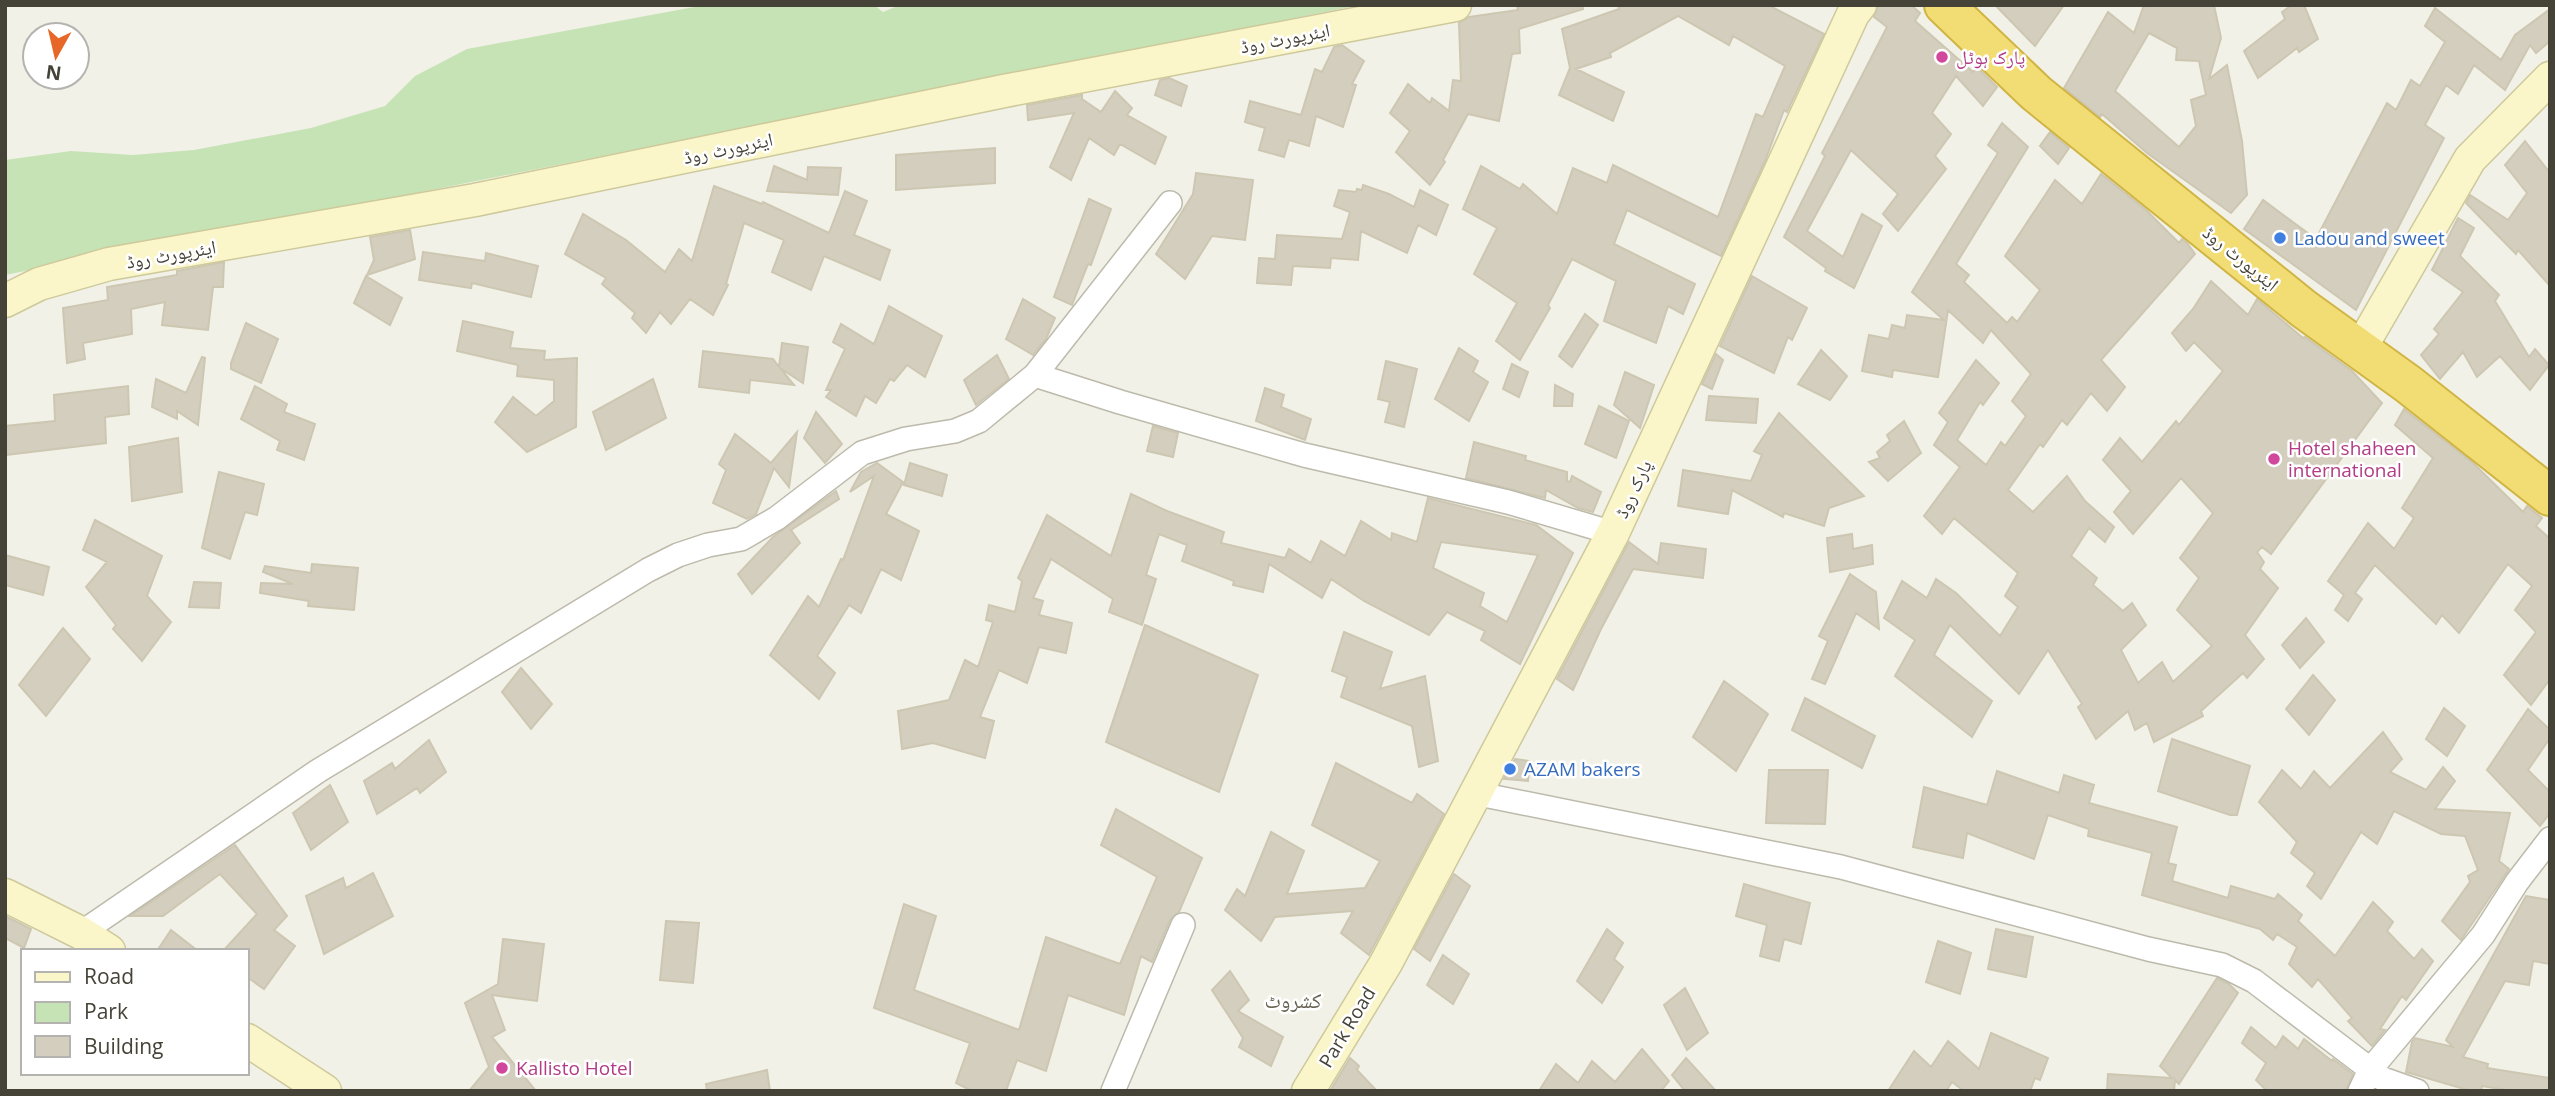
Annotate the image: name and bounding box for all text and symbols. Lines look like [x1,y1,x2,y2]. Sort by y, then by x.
street label: ایئرپورٹ روڈ [1238,17,1332,59]
north arrow [21,21,91,91]
place label: پارک ہوٹل [1956,44,2025,70]
marker: پارک ہوٹل [1934,49,1950,65]
text: N [44,59,63,87]
street label: ایئرپورٹ روڈ [681,126,775,170]
street label: ایئرپورٹ روڈ [2198,219,2284,297]
place label: Ladou and sweet [2294,225,2445,251]
marker: Ladou and sweet [2272,230,2288,246]
street label: ایئرپورٹ روڈ [124,233,218,275]
place label: Hotel shaheen international [2288,435,2417,483]
marker: Hotel shaheen international [2266,451,2282,467]
street label: پارک روڈ [1608,456,1658,522]
place label: AZAM bakers [1524,756,1641,782]
marker: AZAM bakers [1502,761,1518,777]
legend [21,949,248,1075]
text: Road [84,962,134,990]
street label: Park Road [1313,982,1381,1072]
district label: کشروٹ [1264,986,1322,1014]
text: Park [84,997,128,1025]
text: Building [84,1032,163,1060]
place label: Kallisto Hotel [516,1055,632,1081]
marker: Kallisto Hotel [494,1060,510,1076]

